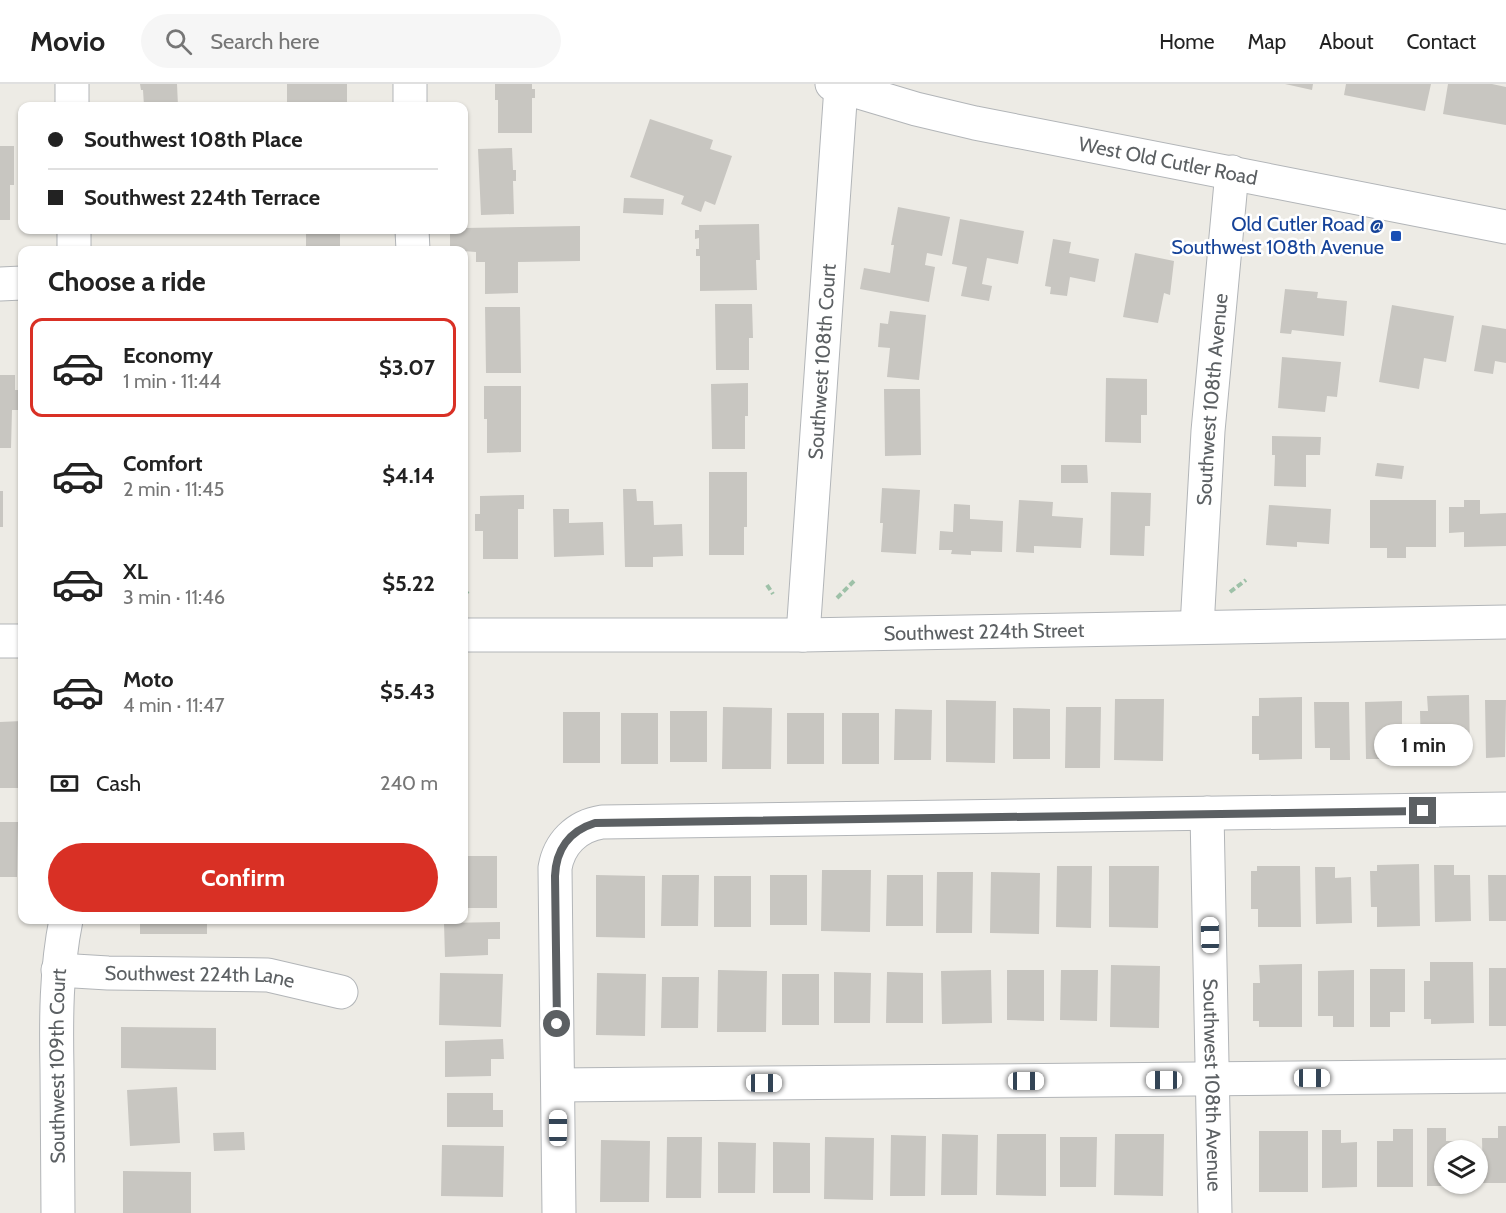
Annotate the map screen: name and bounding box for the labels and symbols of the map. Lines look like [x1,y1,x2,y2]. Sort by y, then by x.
street label: West Old Cutler Road [1077,132,1260,190]
place label: Old Cutler Road @ Southwest 108th Avenue [1171,212,1384,259]
marker: Old Cutler Road @ Southwest 108th Avenue [1389,229,1403,243]
street label: Southwest 108th Court [803,263,841,460]
street label: Southwest 108th Avenue [1192,292,1233,506]
street label: Southwest 224th Street [883,618,1085,646]
callout: 1 min [1374,724,1472,766]
route end [1409,797,1436,824]
car [1201,917,1219,953]
street label: Southwest 224th Lane [105,961,297,993]
street label: Southwest 109th Court [45,967,71,1164]
street label: Southwest 108th Avenue [1198,978,1227,1192]
route start [543,1010,570,1037]
car [1294,1069,1330,1087]
car [1146,1071,1182,1089]
car [1008,1072,1044,1090]
car [746,1074,782,1092]
car [549,1110,567,1146]

